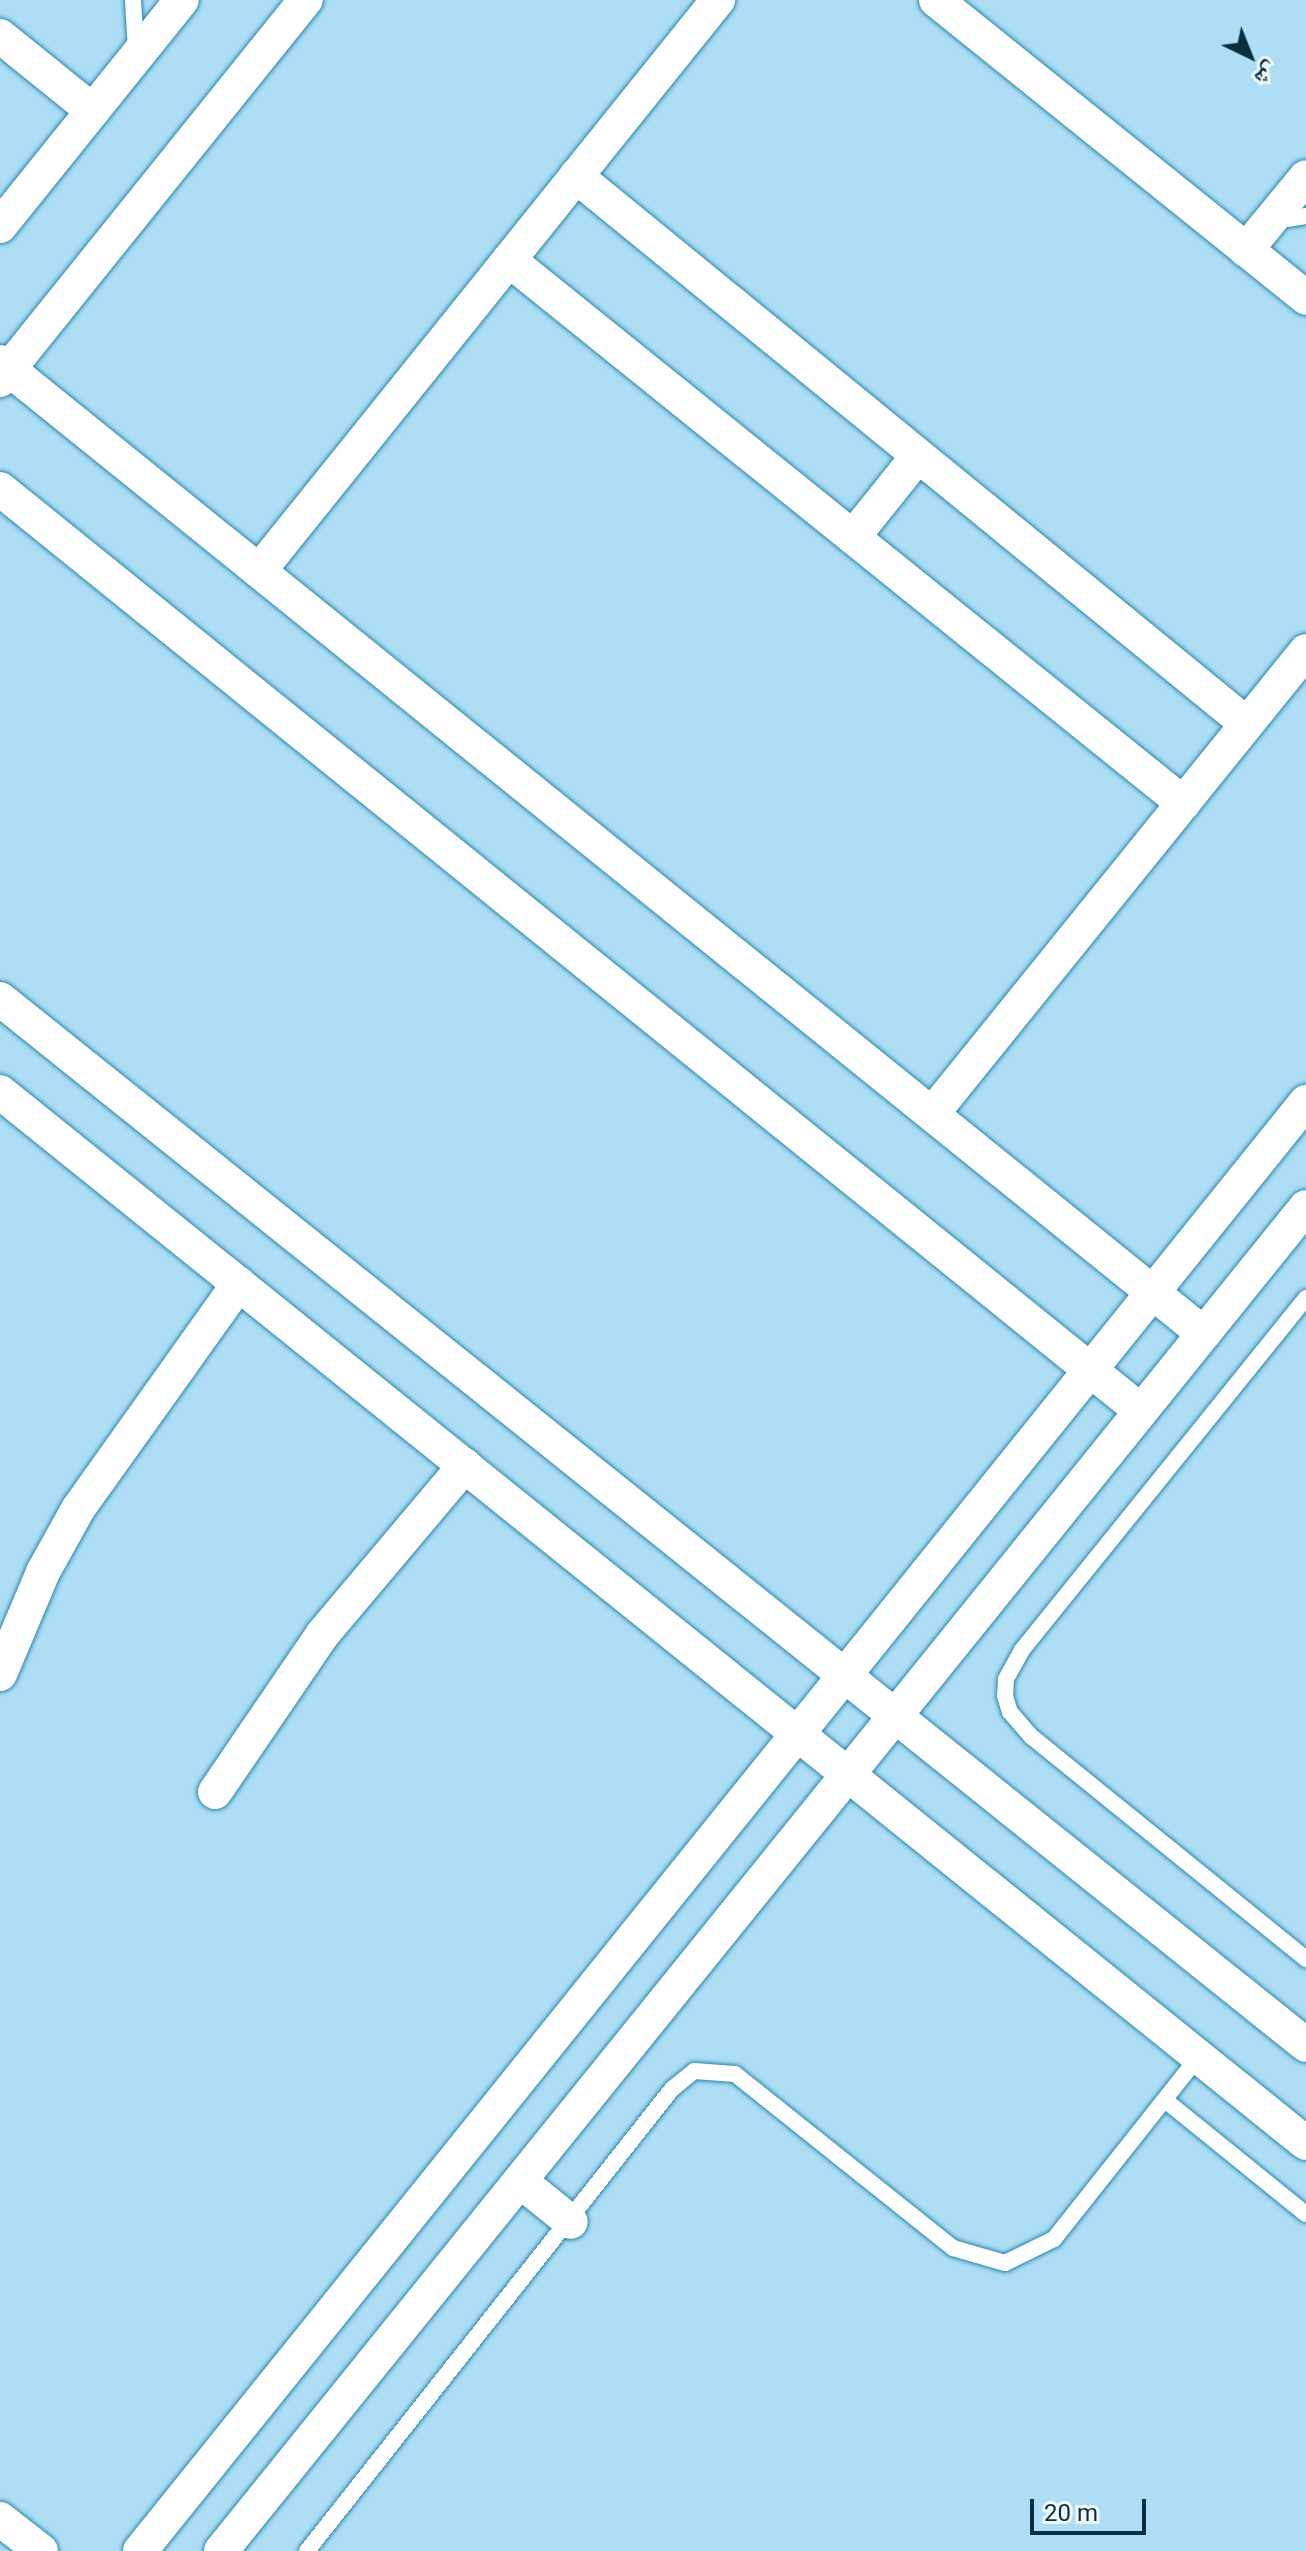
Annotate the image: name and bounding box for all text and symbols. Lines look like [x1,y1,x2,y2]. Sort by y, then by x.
north arrow [1210,16,1290,96]
text: ش [1250,57,1284,91]
scale bar [1034,2483,1150,2533]
text: 20 m [1044,2499,1098,2527]

